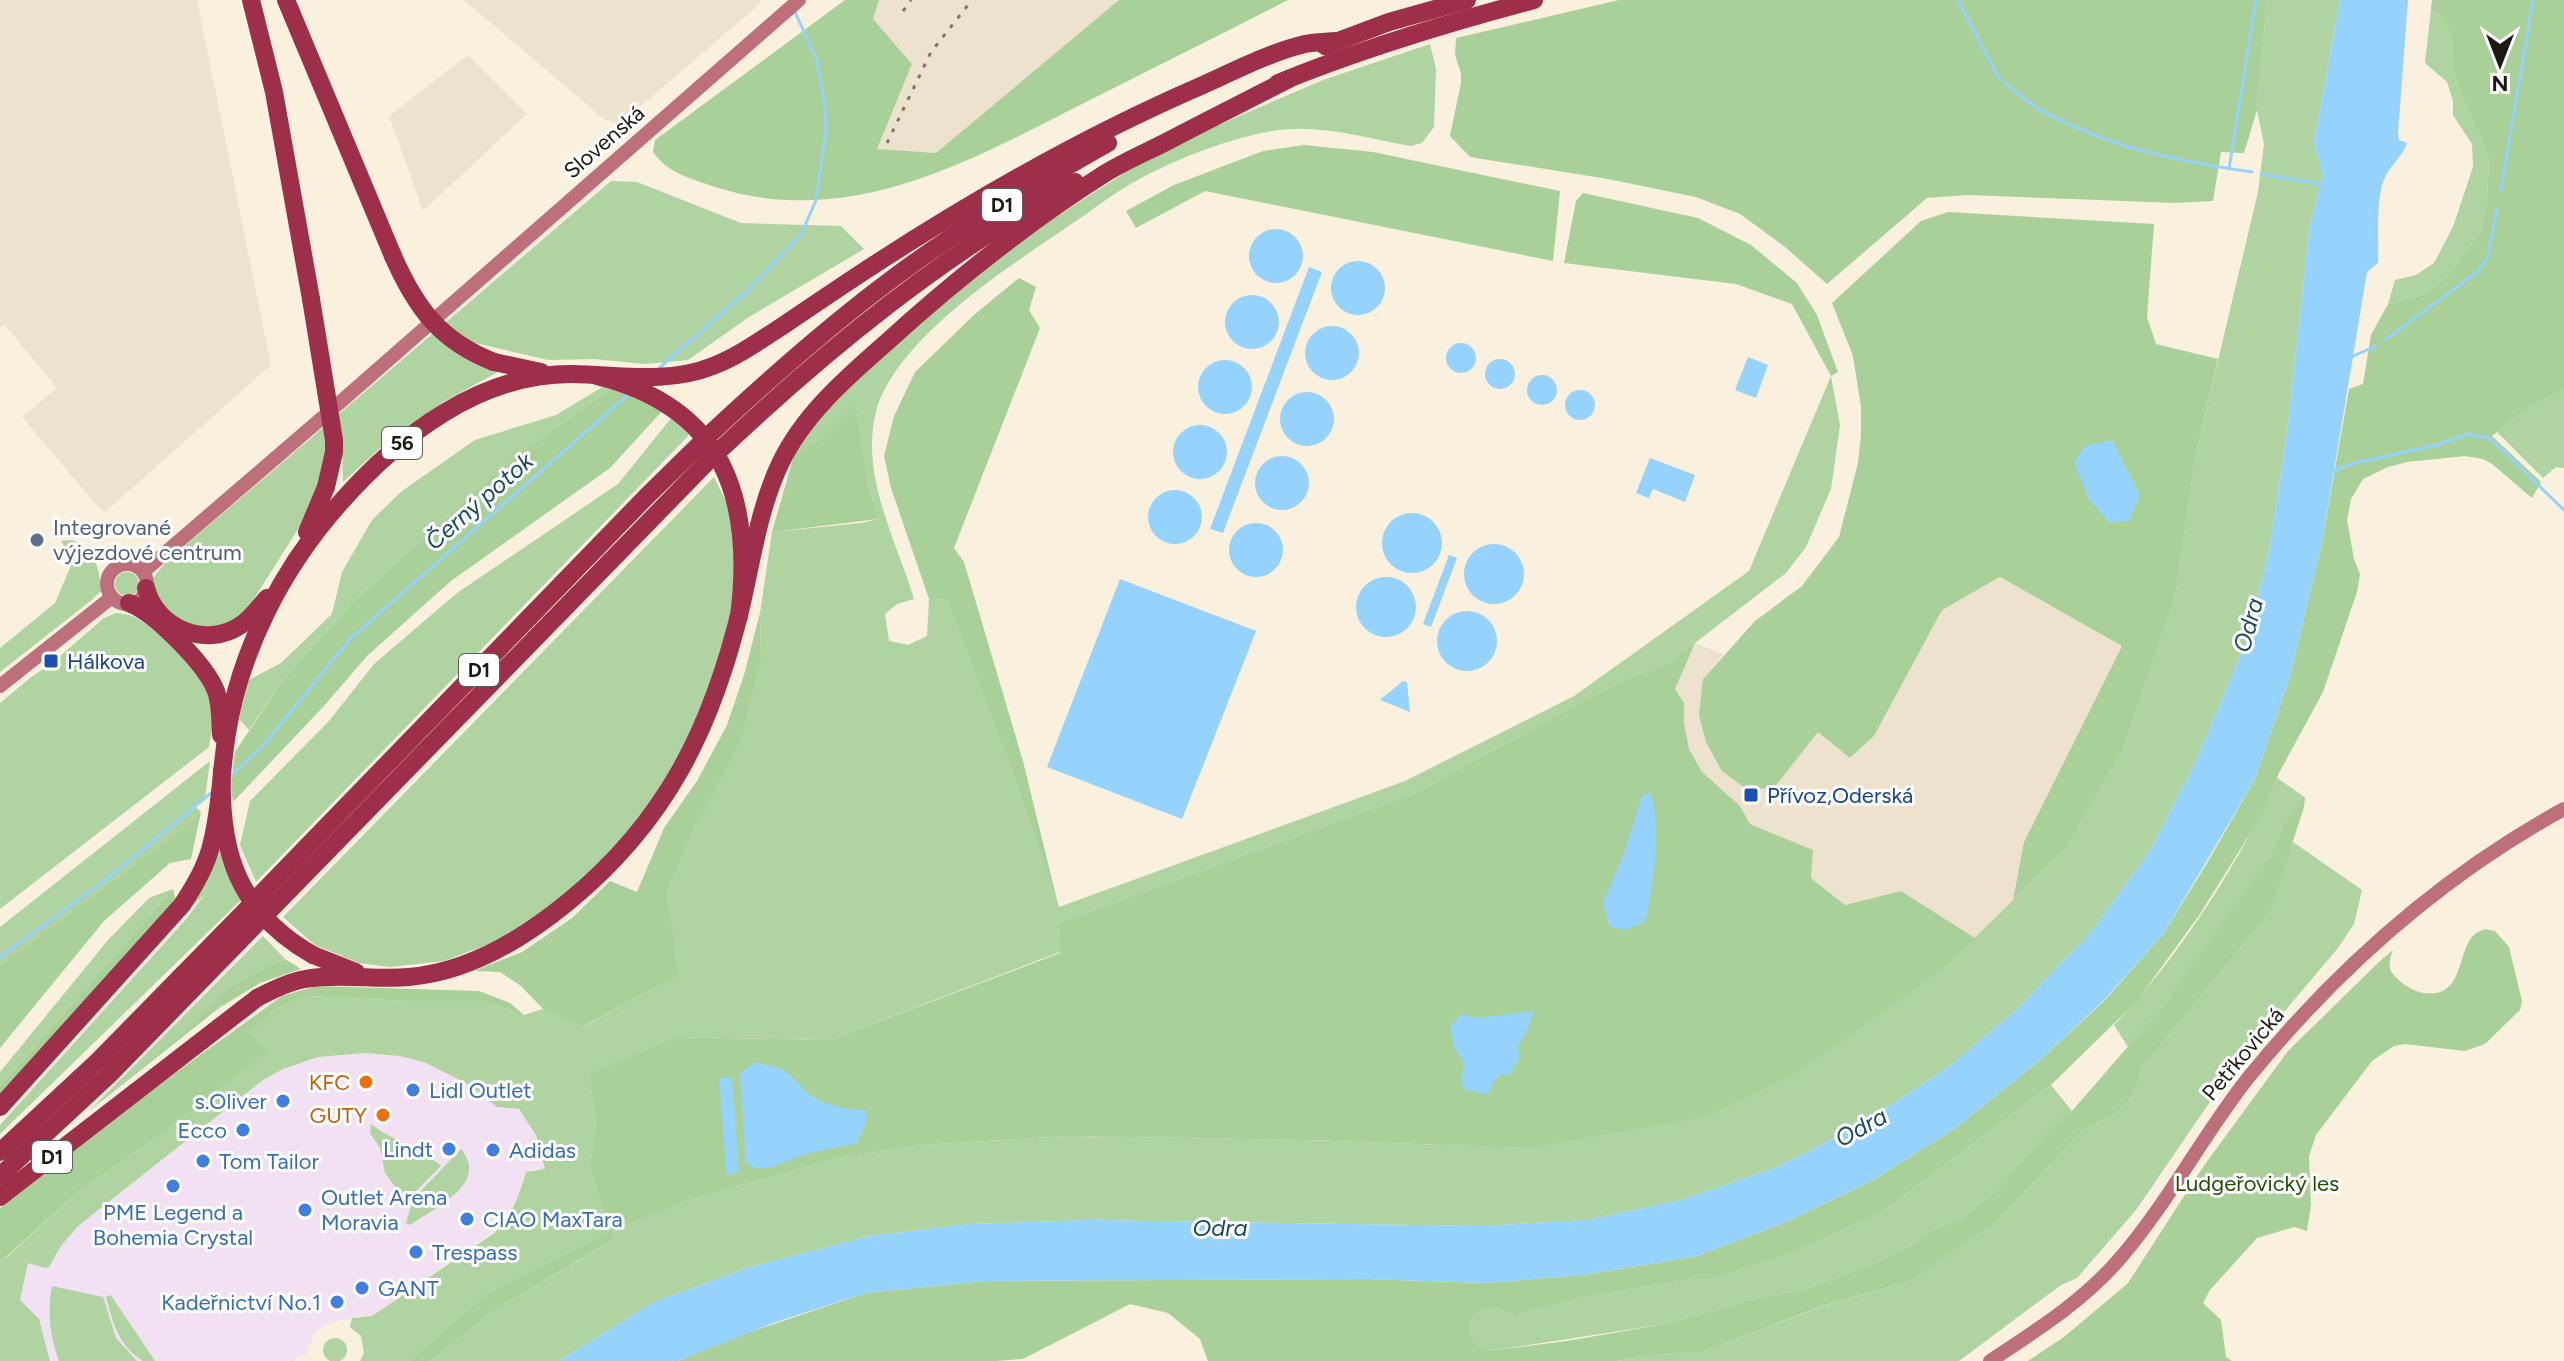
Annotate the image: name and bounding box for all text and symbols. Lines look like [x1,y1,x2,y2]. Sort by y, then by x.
north arrow [2460,24,2540,104]
text: N [2491,70,2509,97]
street label: Slovenská [558,100,650,184]
road number: D1 [982,189,1022,221]
road number: 56 [382,427,422,459]
water label: Černý potok [419,445,540,556]
place label: Integrované výjezdové centrum [53,514,242,566]
marker: Integrované výjezdové centrum [28,531,46,549]
water label: Odra [2227,595,2269,655]
place label: Hálkova [67,648,145,675]
marker: Hálkova [42,652,60,670]
road number: D1 [459,654,499,686]
place label: Přívoz,Oderská [1767,782,1913,809]
marker: Přívoz,Oderská [1742,786,1760,804]
street label: Petřkovická [2196,1002,2290,1106]
place label: KFC [309,1069,350,1096]
marker: KFC [357,1073,375,1091]
place label: Lidl Outlet [429,1077,532,1104]
marker: Lidl Outlet [404,1081,422,1099]
place label: s.Oliver [195,1088,268,1115]
marker: s.Oliver [274,1092,292,1110]
water label: Odra [1830,1101,1892,1153]
place label: GUTY [309,1102,368,1129]
marker: GUTY [374,1106,392,1124]
place label: Ecco [177,1117,227,1144]
marker: Ecco [234,1121,252,1139]
place label: Lindt [383,1136,433,1163]
place label: Adidas [509,1137,576,1164]
marker: Lindt [440,1140,458,1158]
road number: D1 [32,1141,72,1173]
marker: Adidas [484,1141,502,1159]
place label: Tom Tailor [219,1148,319,1175]
marker: Tom Tailor [194,1152,212,1170]
park label: Ludgeřovický les [2175,1170,2339,1197]
marker: PME Legend a Bohemia Crystal [164,1177,182,1195]
place label: Outlet Arena Moravia [321,1184,447,1236]
place label: PME Legend a Bohemia Crystal [93,1199,253,1251]
marker: Outlet Arena Moravia [296,1201,314,1219]
place label: CIAO MaxTara [483,1206,623,1233]
marker: CIAO MaxTara [458,1210,476,1228]
water label: Odra [1193,1213,1247,1242]
place label: Trespass [432,1239,518,1266]
marker: Trespass [407,1243,425,1261]
place label: GANT [378,1275,439,1302]
marker: GANT [353,1279,371,1297]
place label: Kadeřnictví No.1 [161,1289,321,1316]
marker: Kadeřnictví No.1 [328,1293,346,1311]

